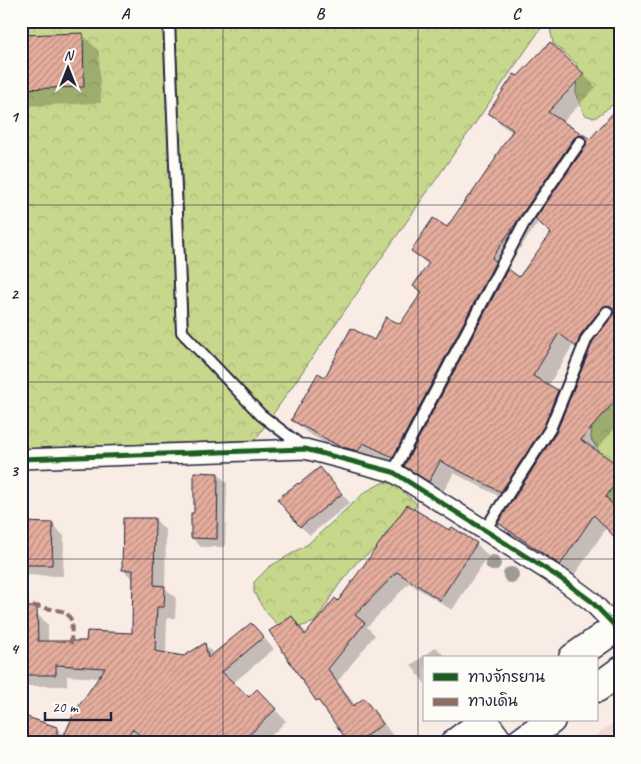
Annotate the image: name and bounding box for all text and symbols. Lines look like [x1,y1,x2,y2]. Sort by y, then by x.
text: A [121,4,131,24]
text: B [316,4,326,24]
text: C [512,4,522,24]
north arrow [42,42,92,92]
text: N [64,47,75,64]
text: 1 [10,107,19,127]
text: 2 [10,284,19,304]
text: 3 [10,461,19,481]
text: 4 [10,639,19,659]
legend [423,656,598,722]
text: ทางจักรยาน [468,668,545,687]
scale bar [45,689,111,721]
text: ทางเดิน [468,692,518,711]
text: 20 m [52,698,79,717]

